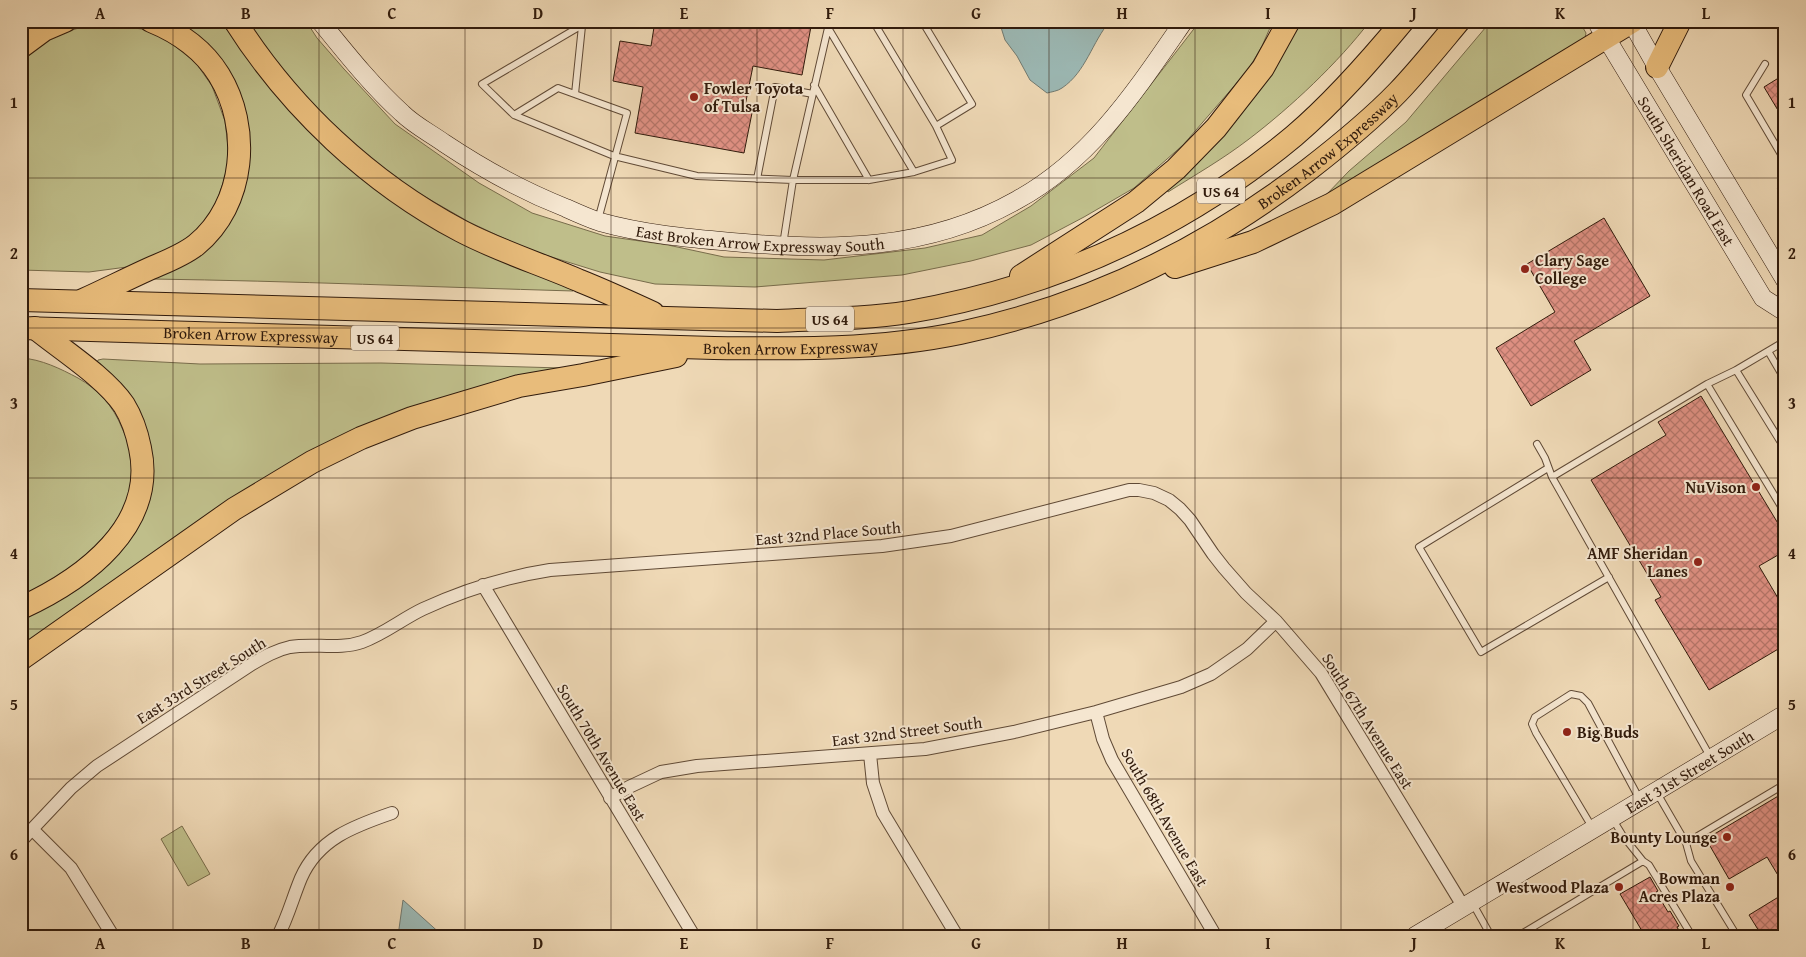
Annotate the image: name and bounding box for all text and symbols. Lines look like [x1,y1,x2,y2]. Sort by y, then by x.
text: A [95,1,106,25]
text: B [241,1,251,25]
text: C [387,1,397,25]
text: D [533,1,543,25]
text: E [680,1,689,25]
text: F [826,1,834,25]
text: G [971,1,981,25]
text: H [1116,1,1128,25]
text: I [1265,1,1271,25]
text: J [1408,1,1417,25]
text: K [1555,1,1566,25]
text: L [1702,1,1711,25]
place label: Fowler Toyota of Tulsa [704,76,804,118]
street label: Broken Arrow Expressway [1252,87,1403,215]
text: 1 [10,90,18,114]
text: 1 [1788,90,1796,114]
marker: Fowler Toyota of Tulsa [688,91,700,103]
street label: South Sheridan Road East [1632,91,1741,251]
road number: US 64 [1197,178,1245,204]
street label: East Broken Arrow Expressway South [634,219,886,259]
text: 2 [10,241,18,265]
text: 2 [1788,241,1796,265]
place label: Clary Sage College [1535,248,1609,290]
marker: Clary Sage College [1519,263,1531,275]
road number: US 64 [806,306,854,332]
street label: Broken Arrow Expressway [163,320,339,349]
road number: US 64 [351,326,399,350]
street label: Broken Arrow Expressway [703,333,879,360]
text: 3 [10,391,18,415]
text: 3 [1788,391,1796,415]
place label: NuVison [1686,475,1747,499]
marker: NuVison [1750,481,1762,493]
street label: East 32nd Place South [754,515,902,551]
text: 4 [10,541,18,565]
place label: AMF Sheridan Lanes [1587,541,1689,583]
text: 4 [1788,541,1796,565]
marker: AMF Sheridan Lanes [1692,556,1704,568]
street label: East 33rd Street South [132,631,270,729]
street label: South 67th Avenue East [1316,648,1420,794]
street label: South 70th Avenue East [551,679,653,826]
text: 5 [10,692,18,716]
text: 5 [1788,692,1796,716]
street label: East 32nd Street South [831,710,983,752]
place label: Big Buds [1577,720,1639,744]
street label: East 31st Street South [1621,724,1758,819]
marker: Big Buds [1561,726,1573,738]
street label: South 68th Avenue East [1115,743,1215,891]
place label: Bounty Lounge [1610,825,1717,849]
marker: Bounty Lounge [1721,831,1733,843]
text: 6 [10,842,18,866]
text: 6 [1788,842,1796,866]
place label: Bowman Acres Plaza [1639,866,1721,908]
place label: Westwood Plaza [1496,875,1610,899]
marker: Westwood Plaza [1613,881,1625,893]
marker: Bowman Acres Plaza [1724,881,1736,893]
text: A [95,931,106,955]
text: B [241,931,251,955]
text: C [387,931,397,955]
text: D [533,931,543,955]
text: E [680,931,689,955]
text: F [826,931,834,955]
text: G [971,931,981,955]
text: H [1116,931,1128,955]
text: I [1265,931,1271,955]
text: J [1408,931,1417,955]
text: K [1555,931,1566,955]
text: L [1702,931,1711,955]

